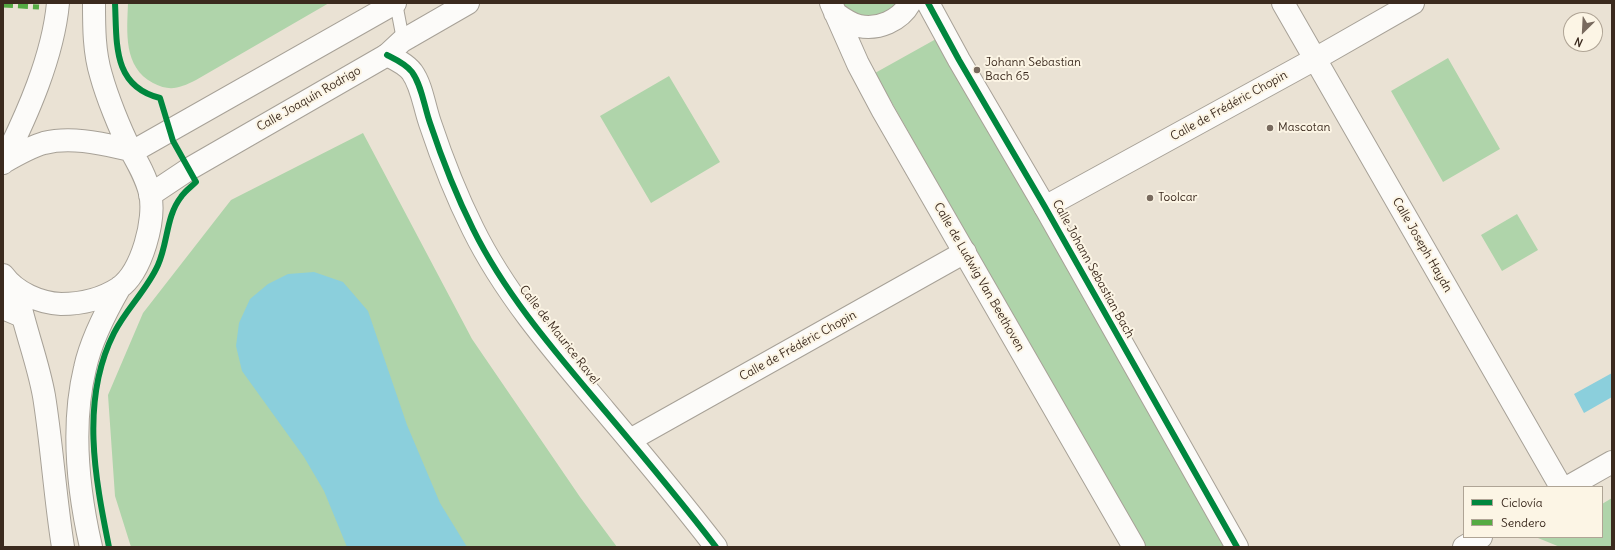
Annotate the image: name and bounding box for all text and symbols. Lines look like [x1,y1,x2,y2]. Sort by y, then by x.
north arrow [1563,12,1603,52]
text: N [1572,34,1585,50]
place label: Johann Sebastian Bach 65 [985,56,1081,84]
street label: Calle Joaquín Rodrigo [255,63,363,135]
marker: Johann Sebastian Bach 65 [972,65,982,75]
street label: Calle de Frédéric Chopin [1168,68,1290,144]
place label: Mascotan [1278,121,1330,135]
marker: Mascotan [1265,123,1275,133]
place label: Toolcar [1158,191,1197,205]
marker: Toolcar [1145,193,1155,203]
street label: Calle Joseph Haydn [1389,195,1455,295]
street label: Calle Johann Sebastian Bach [1049,197,1137,341]
street label: Calle de Ludwig Van Beethoven [930,200,1028,354]
street label: Calle de Maurice Ravel [516,283,602,387]
street label: Calle de Frédéric Chopin [737,308,859,384]
legend [1463,486,1603,538]
text: Ciclovía [1501,495,1542,510]
text: Sendero [1501,515,1546,530]

